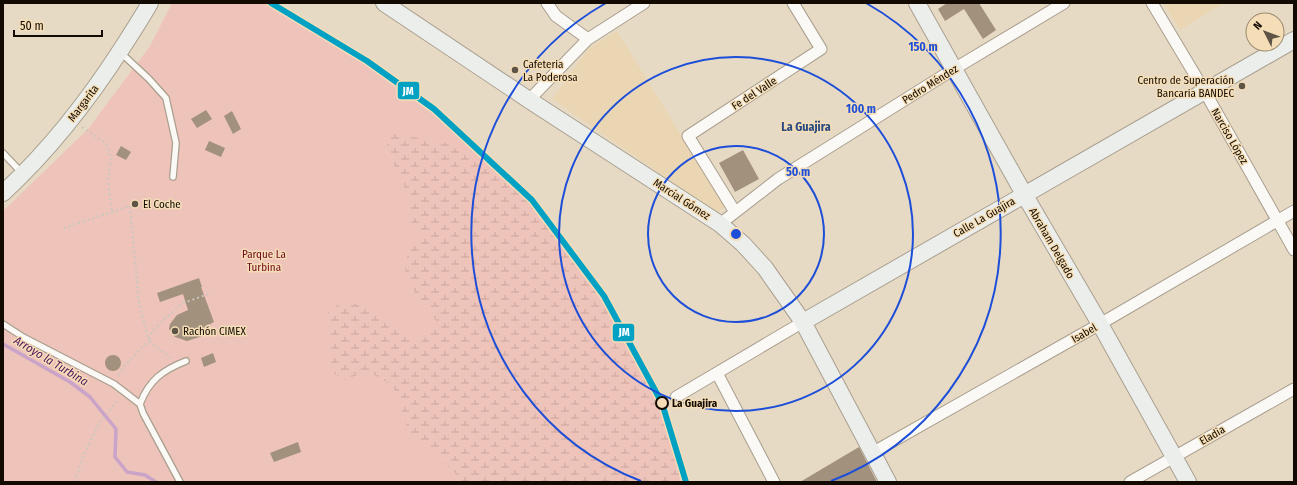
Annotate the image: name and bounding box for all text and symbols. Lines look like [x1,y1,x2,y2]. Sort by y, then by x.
scale bar [14,12,102,38]
north arrow [1245,12,1285,52]
text: 50 m [20,19,44,33]
text: N [1251,19,1265,32]
text: 150 m [908,40,938,54]
place label: Cafeteria La Poderosa [523,58,578,84]
street label: Pedro Méndez [900,62,961,107]
marker: Cafeteria La Poderosa [510,65,520,75]
street label: Fe del Valle [729,74,779,113]
place label: Centro de Superación Bancaria BANDEC [1138,74,1234,100]
line badge: JM [397,81,420,100]
marker: Centro de Superación Bancaria BANDEC [1237,81,1247,91]
street label: Margarita [65,82,101,124]
text: JM [401,85,414,98]
text: 100 m [846,102,876,116]
street label: Narciso López [1208,106,1251,167]
district label: La Guajira [781,120,831,134]
text: 50 m [786,165,810,179]
street label: Marcial Gómez [651,176,713,223]
street label: Calle La Guajira [951,195,1017,240]
place label: El Coche [143,198,181,211]
marker: El Coche [130,199,140,209]
street label: Abraham Delgado [1026,206,1077,281]
centre of rings [729,227,743,241]
park label: Parque La Turbina [242,248,286,274]
street label: Isabel [1069,321,1099,346]
line badge: JM [612,323,635,342]
place label: Rachón CIMEX [183,325,246,338]
marker: Rachón CIMEX [170,326,180,336]
text: JM [617,326,630,339]
water label: Arroyo la Turbina [10,333,91,389]
marker: La Guajira [655,396,669,410]
place label: La Guajira [672,397,718,410]
street label: Eladia [1197,423,1227,448]

